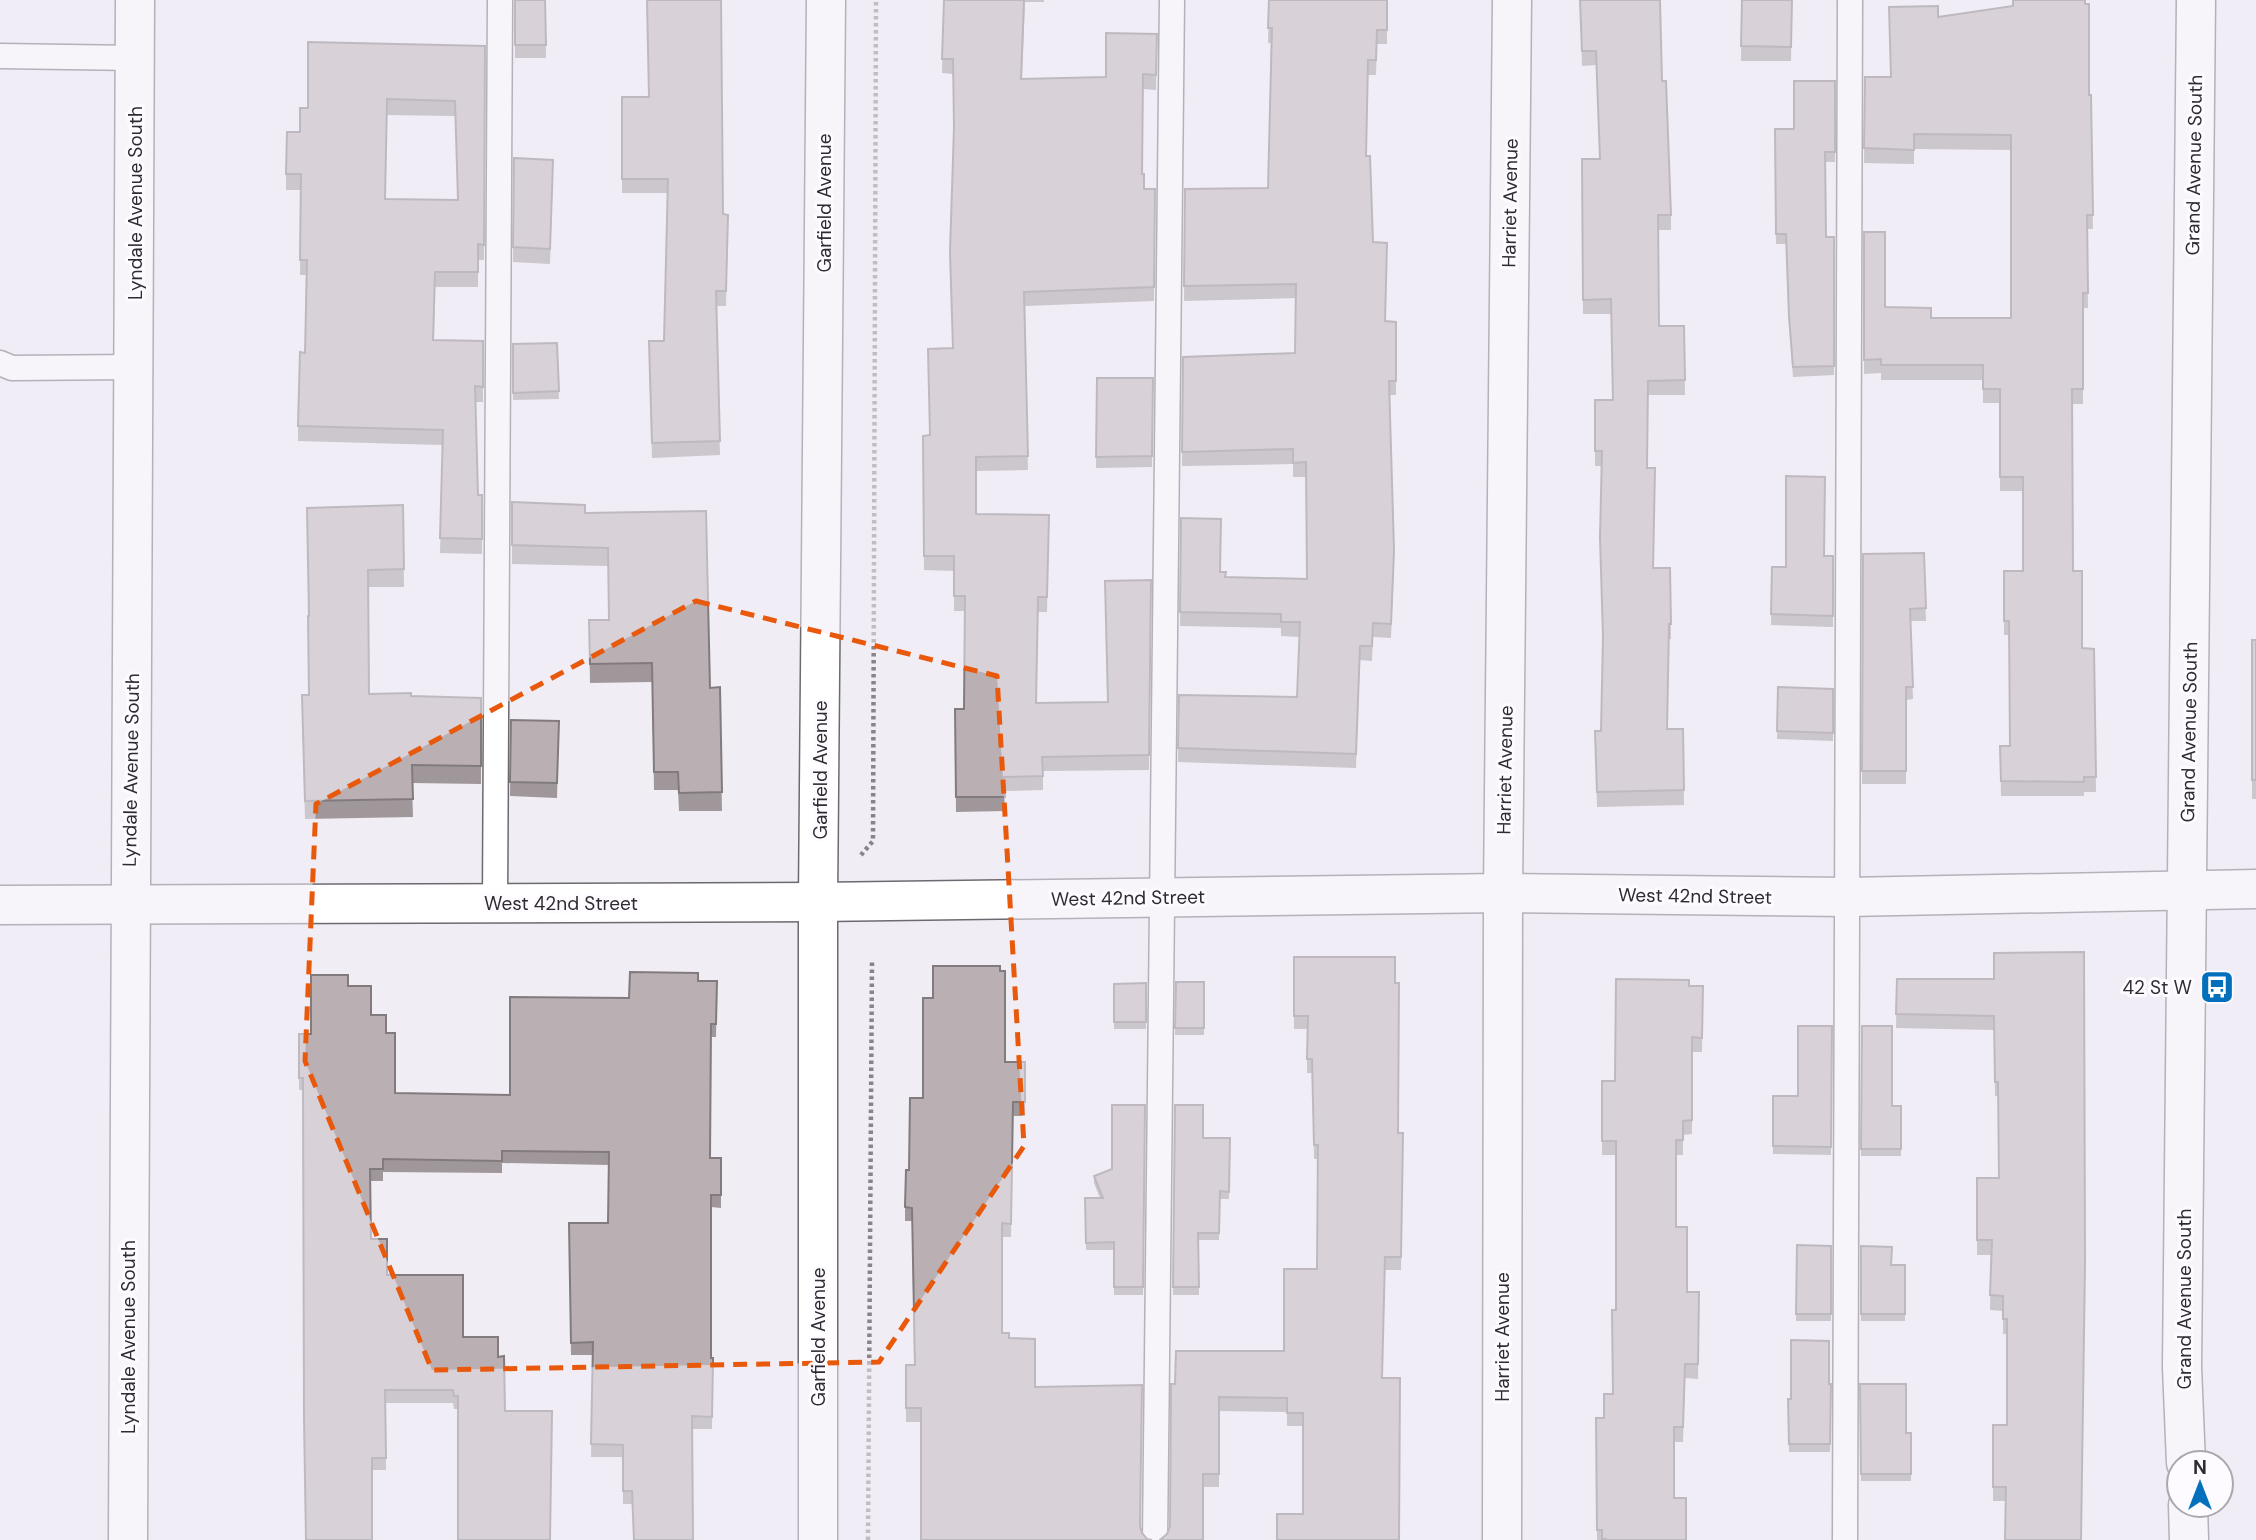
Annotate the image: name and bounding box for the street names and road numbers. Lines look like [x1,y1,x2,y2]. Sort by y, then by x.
street label: Grand Avenue South [2180,74,2208,256]
street label: Lyndale Avenue South [123,106,148,300]
street label: Garfield Avenue [812,133,837,273]
street label: Harriet Avenue [1496,138,1524,268]
street label: Grand Avenue South [2175,641,2203,823]
street label: Lyndale Avenue South [117,673,145,867]
street label: Garfield Avenue [808,700,833,840]
street label: Harriet Avenue [1491,705,1519,835]
street label: West 42nd Street [1618,882,1772,910]
street label: West 42nd Street [1051,884,1205,912]
street label: West 42nd Street [484,891,638,916]
street label: Grand Avenue South [2172,1209,2197,1389]
street label: Lyndale Avenue South [116,1240,141,1434]
street label: Garfield Avenue [806,1267,831,1407]
street label: Harriet Avenue [1490,1272,1515,1402]

